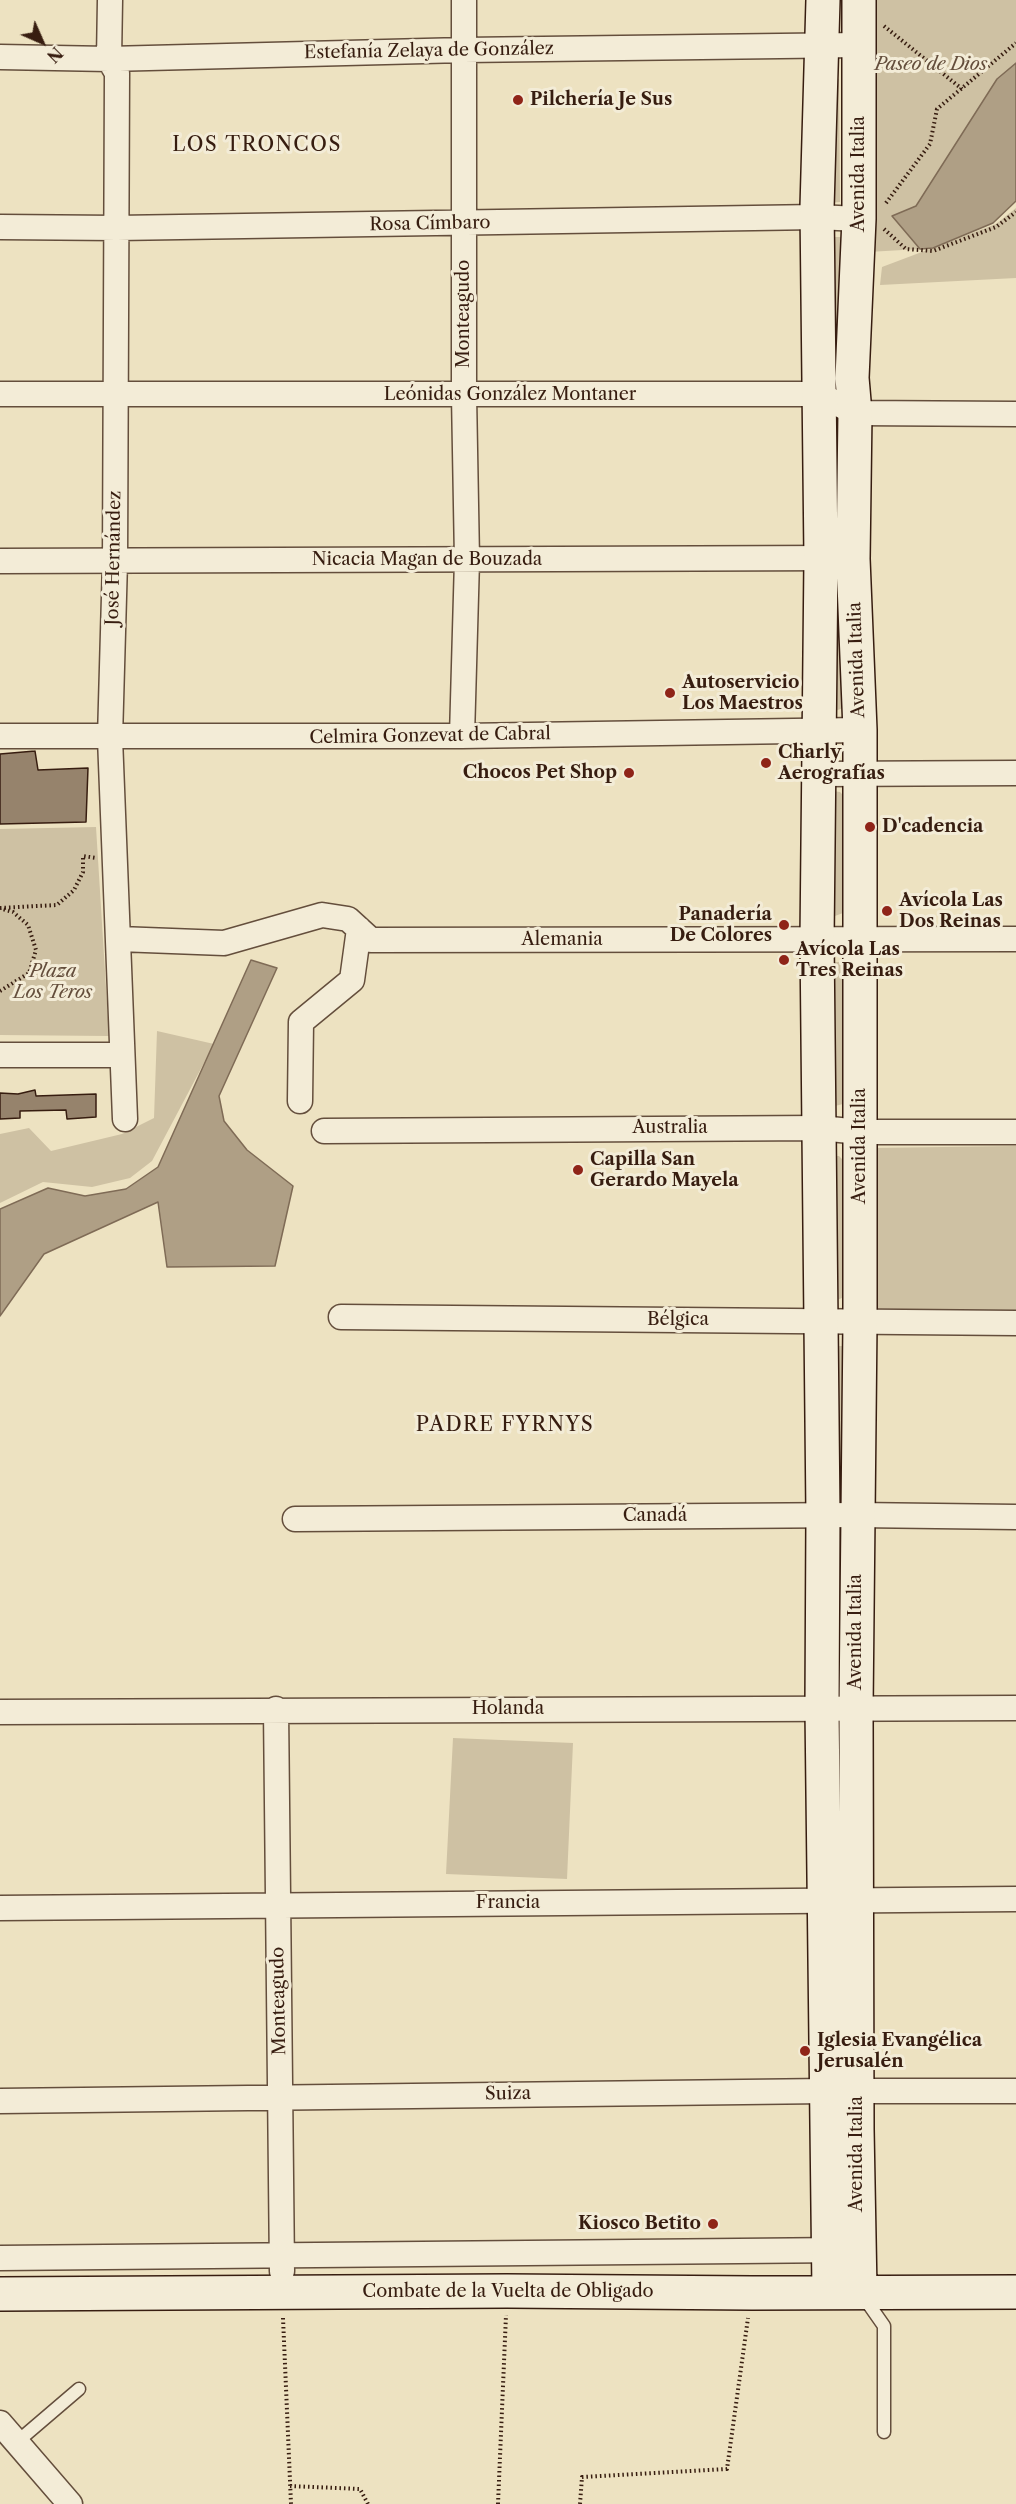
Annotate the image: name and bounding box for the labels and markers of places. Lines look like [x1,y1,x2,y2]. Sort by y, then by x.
place label: Pilchería Je Sus [530,89,672,111]
marker: Pilchería Je Sus [511,93,525,107]
place label: Autoservicio Los Maestros [682,672,803,714]
marker: Autoservicio Los Maestros [663,686,677,700]
place label: Charly Aerografías [778,742,885,784]
marker: Charly Aerografías [759,756,773,770]
place label: Chocos Pet Shop [463,762,617,784]
marker: Chocos Pet Shop [622,766,636,780]
place label: D'cadencia [882,816,983,838]
marker: D'cadencia [863,820,877,834]
place label: Avícola Las Dos Reinas [899,890,1003,932]
place label: Panadería De Colores [670,904,772,946]
marker: Avícola Las Dos Reinas [880,904,894,918]
marker: Panadería De Colores [777,918,791,932]
place label: Avícola Las Tres Reinas [796,939,903,982]
marker: Avícola Las Tres Reinas [777,953,791,967]
place label: Capilla San Gerardo Mayela [590,1149,739,1192]
marker: Capilla San Gerardo Mayela [571,1163,585,1177]
place label: Iglesia Evangélica Jerusalén [817,2030,982,2072]
marker: Iglesia Evangélica Jerusalén [798,2044,812,2058]
place label: Kiosco Betito [578,2213,701,2235]
marker: Kiosco Betito [706,2217,720,2231]

